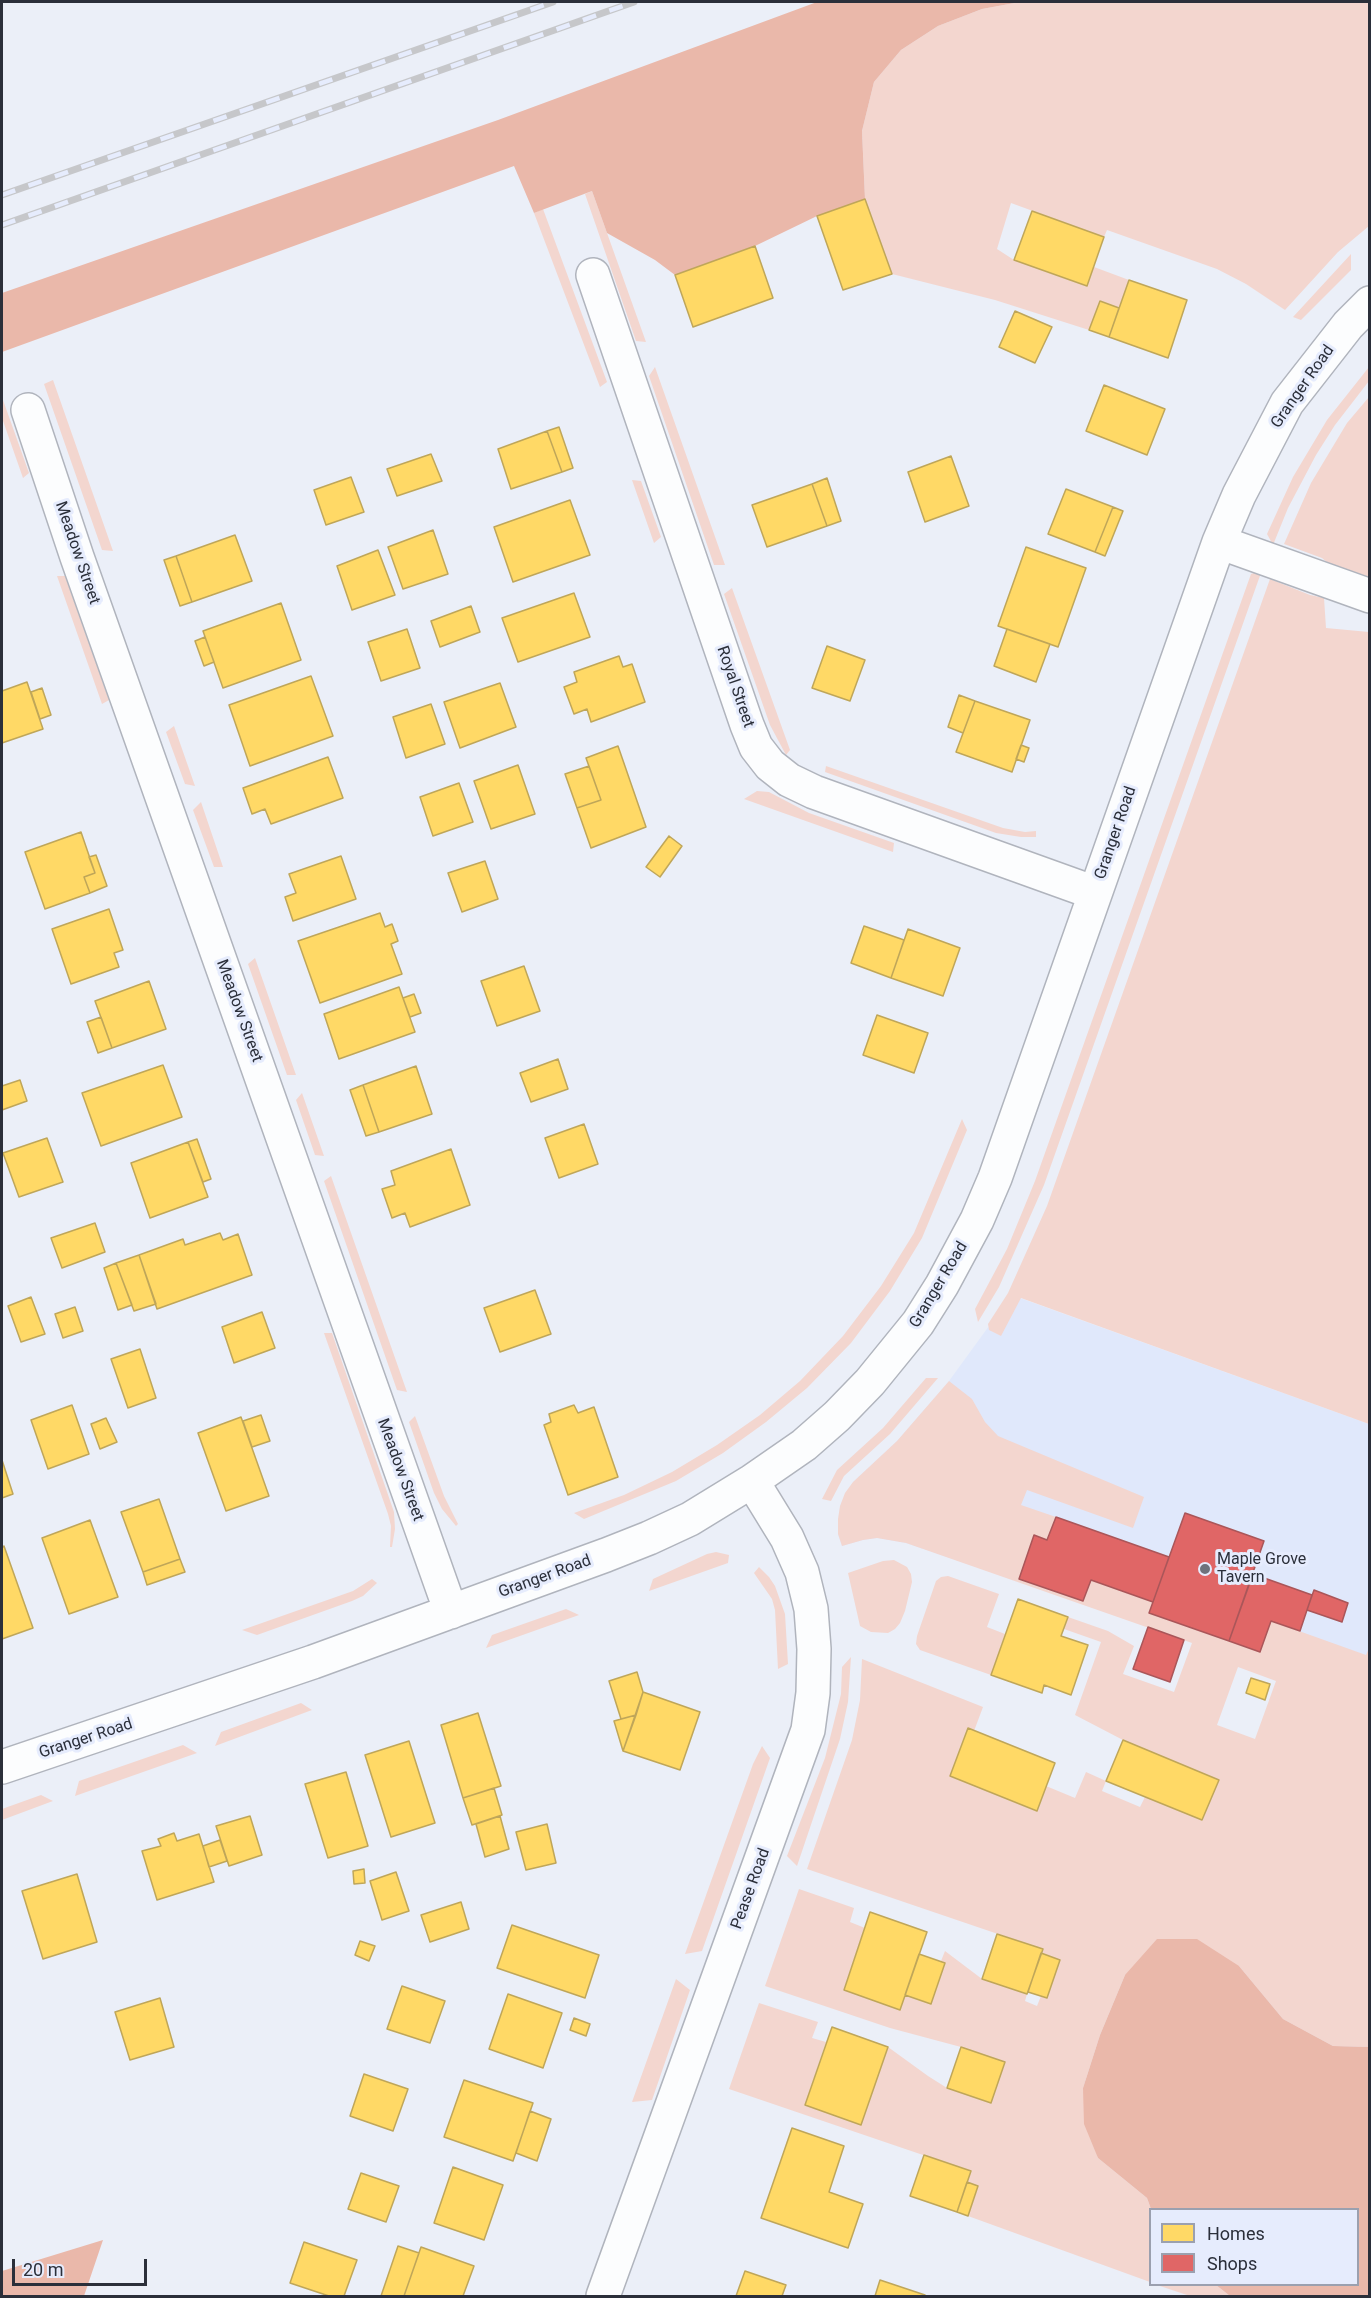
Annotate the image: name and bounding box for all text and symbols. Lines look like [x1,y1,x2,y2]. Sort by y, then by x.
street label: Granger Road [1267,342,1339,432]
street label: Meadow Street [50,499,104,607]
street label: Royal Street [712,644,758,730]
street label: Granger Road [1091,784,1141,882]
street label: Meadow Street [212,957,266,1065]
street label: Granger Road [906,1238,972,1332]
street label: Meadow Street [373,1416,427,1524]
place label: Maple Grove Tavern [1217,1550,1306,1588]
street label: Granger Road [496,1551,594,1603]
marker: Maple Grove Tavern [1198,1562,1212,1576]
street label: Granger Road [37,1715,135,1763]
street label: Pease Road [728,1846,774,1932]
legend [1149,2208,1359,2286]
text: Homes [1207,2223,1265,2244]
scale bar [15,2247,150,2285]
text: Shops [1207,2253,1257,2274]
text: 20 m [23,2259,63,2280]

